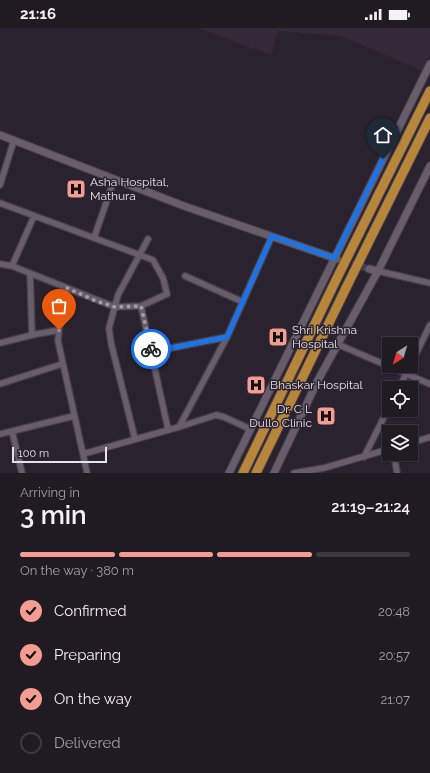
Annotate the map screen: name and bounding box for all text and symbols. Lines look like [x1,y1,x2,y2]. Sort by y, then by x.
text: 21:16 [20,5,56,23]
pin [366,118,400,159]
icon: home [372,124,394,146]
place label: Asha Hospital, Mathura [90,175,169,203]
hospital icon: Asha Hospital, Mathura [65,178,87,200]
pin [42,289,76,330]
icon: bag [48,295,70,317]
place label: Shri Krishna Hospital [292,323,357,351]
hospital icon: Shri Krishna Hospital [267,326,289,348]
courier [131,329,171,369]
north arrow [382,337,418,373]
map controls [382,337,418,461]
icon: bike [140,338,162,360]
hospital icon: Bhaskar Hospital [245,374,267,396]
place label: Bhaskar Hospital [270,378,363,392]
button: locate [382,381,418,417]
place label: Dr. C L Dullo Clinic [249,402,312,430]
hospital icon: Dr. C L Dullo Clinic [315,405,337,427]
button: layers [382,425,418,461]
scale bar [12,445,107,464]
text: 100 m [18,447,49,460]
text: Arriving in [20,485,80,500]
text: 21:19–21:24 [331,498,410,516]
text: 3 min [20,500,87,530]
text: On the way · 380 m [20,563,134,578]
icon: check [20,600,42,622]
text: Confirmed [54,602,127,620]
text: 20:48 [378,604,410,619]
icon: check [20,644,42,666]
text: Preparing [54,646,121,664]
text: 20:57 [379,648,410,663]
icon: check [20,688,42,710]
text: On the way [54,690,132,708]
text: 21:07 [380,692,410,707]
text: Delivered [54,734,121,752]

